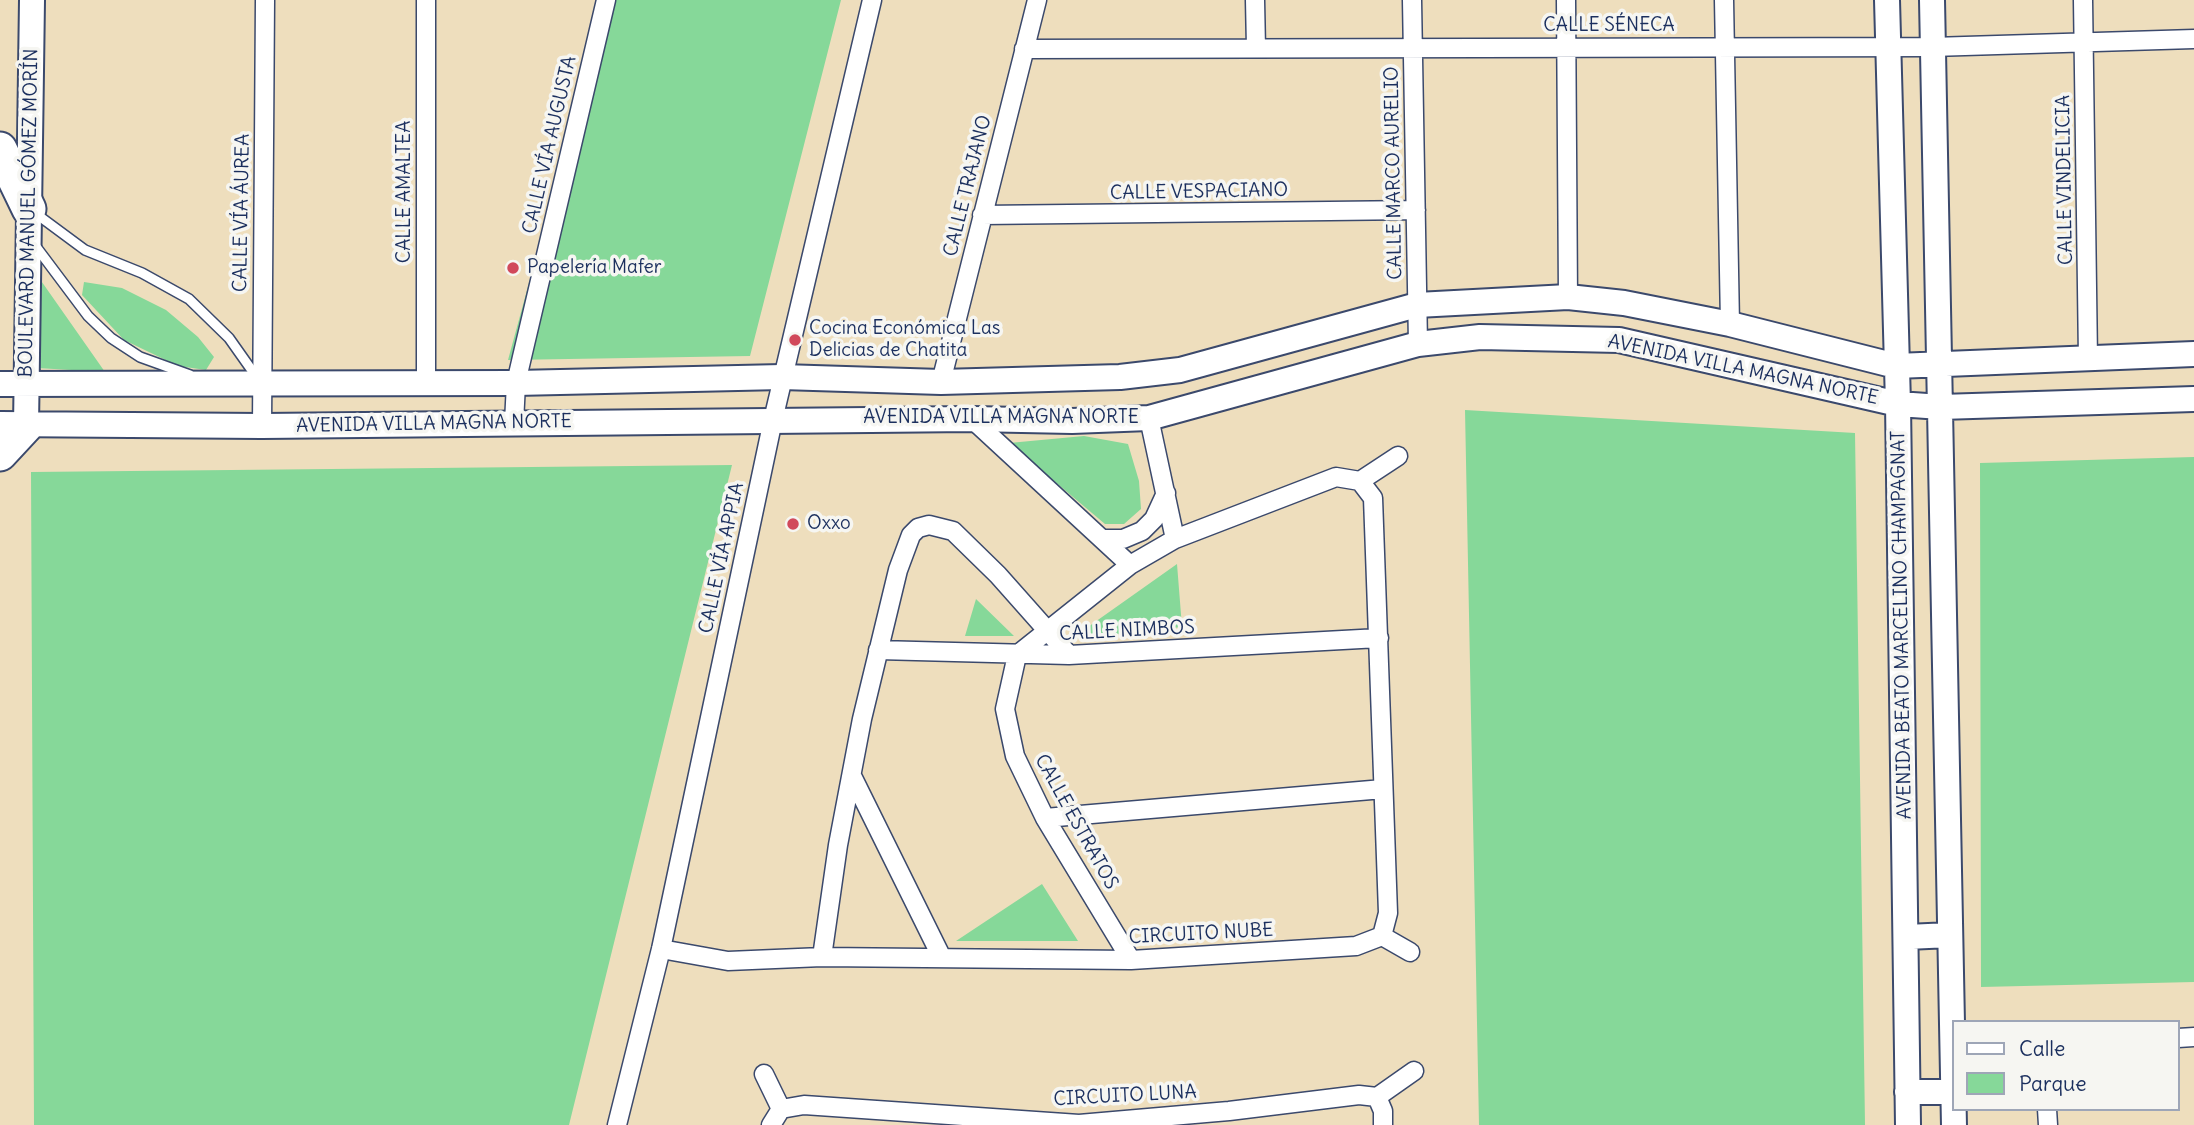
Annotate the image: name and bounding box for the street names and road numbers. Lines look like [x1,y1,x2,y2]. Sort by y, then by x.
street label: CALLE SÉNECA [1543,15,1675,37]
street label: BOULEVARD MANUEL GÓMEZ MORÍN [15,48,43,378]
street label: CALLE VÍA AUGUSTA [518,54,582,236]
street label: CALLE MARCO AURELIO [1381,66,1407,280]
street label: CALLE VINDELICIA [2052,95,2078,265]
street label: CALLE TRAJANO [939,113,997,259]
street label: CALLE AMALTEA [394,121,416,263]
street label: CALLE VÍA ÁUREA [229,134,255,292]
street label: CALLE VESPACIANO [1110,179,1288,205]
street label: AVENIDA VILLA MAGNA NORTE [1606,330,1880,410]
street label: AVENIDA VILLA MAGNA NORTE [863,407,1139,429]
street label: AVENIDA VILLA MAGNA NORTE [296,410,572,438]
street label: AVENIDA BEATO MARCELINO CHAMPAGNAT [1887,431,1917,819]
street label: CALLE VÍA APPIA [695,481,749,635]
street label: CALLE NIMBOS [1059,616,1195,646]
street label: CALLE ESTRATOS [1030,751,1122,893]
street label: CIRCUITO NUBE [1128,919,1274,949]
street label: CIRCUITO LUNA [1053,1081,1197,1111]

